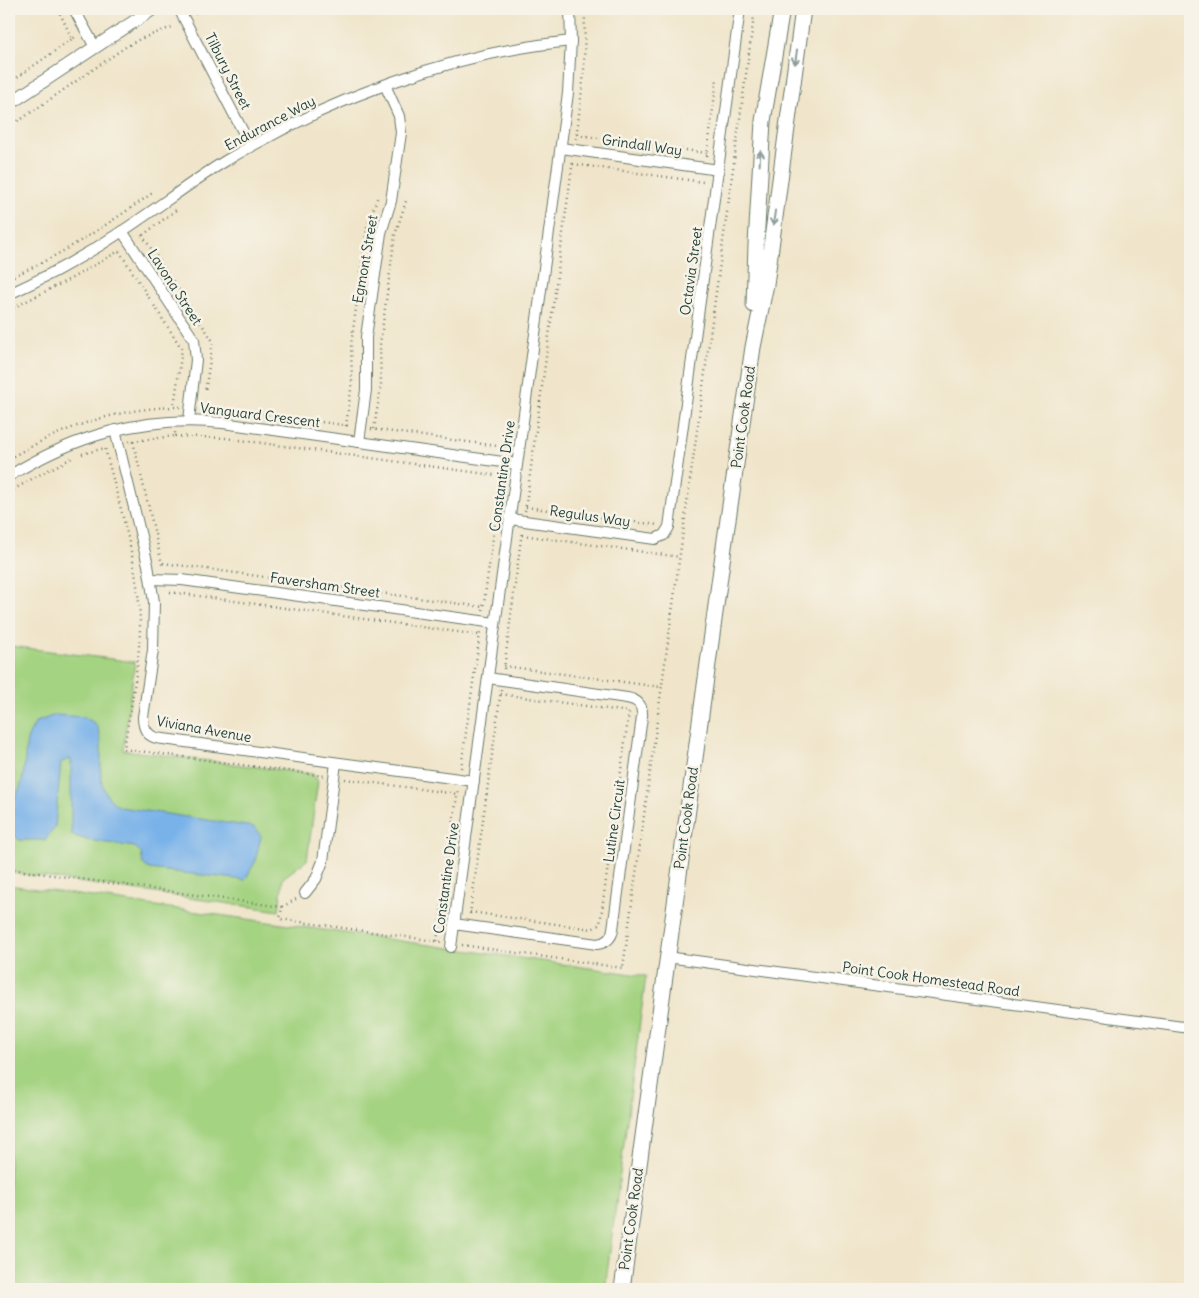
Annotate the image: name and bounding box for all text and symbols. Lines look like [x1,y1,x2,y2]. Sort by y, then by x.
street label: Tilbury Street [201,30,255,113]
one-way arrow [791,49,801,65]
street label: Endurance Way [222,92,318,154]
street label: Grindall Way [601,130,683,160]
one-way arrow [756,150,765,166]
one-way arrow [769,210,779,226]
street label: Egmont Street [348,213,382,305]
street label: Octavia Street [676,225,706,316]
street label: Lavona Street [144,246,206,329]
street label: Point Cook Road [727,365,759,469]
street label: Vanguard Crescent [199,399,321,431]
street label: Constantine Drive [485,419,519,533]
street label: Regulus Way [548,501,632,531]
street label: Faversham Street [269,568,381,602]
street label: Viviana Avenue [155,712,253,746]
street label: Point Cook Road [670,766,702,870]
street label: Lutine Circuit [599,778,629,864]
street label: Constantine Drive [429,821,463,935]
street label: Point Cook Homestead Road [841,958,1021,1000]
street label: Point Cook Road [615,1167,647,1271]

